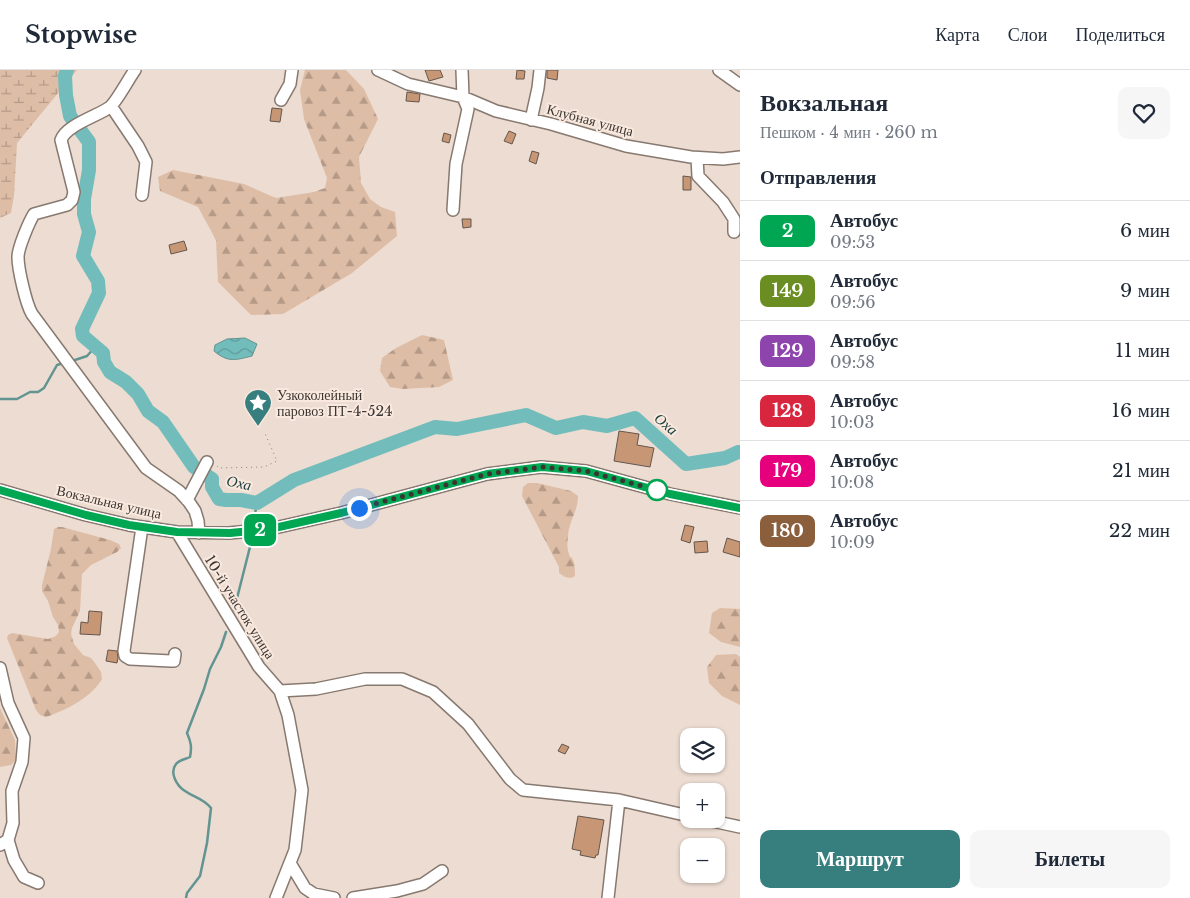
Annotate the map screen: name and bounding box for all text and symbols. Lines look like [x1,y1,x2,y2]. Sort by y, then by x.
text: Stopwise [25,20,137,49]
text: Карта [935,24,980,46]
text: Слои [1008,24,1047,46]
text: Поделиться [1075,24,1165,46]
button: heart [1118,87,1170,139]
text: Вокзальная [760,88,888,117]
street label: Клубная улица [545,100,636,140]
text: Пешком · 4 мин · 260 m [760,122,938,142]
text: Отправления [760,166,876,189]
text: Автобус [830,209,898,232]
text: 6 мин [1120,219,1170,242]
text: 2 [782,220,793,242]
text: 09:53 [830,232,875,252]
text: Автобус [830,269,898,292]
text: 9 мин [1120,279,1170,302]
text: 149 [772,280,803,302]
text: 09:56 [830,292,876,312]
text: Автобус [830,329,898,352]
text: 11 мин [1115,339,1170,362]
text: 129 [772,340,803,362]
text: 09:58 [830,352,875,372]
place label: Узкоколейный паровоз ПТ-4-524 [277,386,392,420]
place icon: Узкоколейный паровоз ПТ-4-524 [243,388,273,427]
text: Автобус [830,389,898,412]
text: 16 мин [1111,399,1170,422]
text: 128 [772,400,803,422]
water label: Оха [651,408,682,439]
text: 10:03 [830,412,874,432]
text: Автобус [830,449,898,472]
text: 21 мин [1112,459,1170,482]
text: 179 [773,460,802,482]
water label: Оха [225,471,253,494]
text: 10:08 [830,472,874,492]
unlabelled marker [646,479,668,501]
street label: Вокзальная улица [55,481,164,523]
your location [347,496,372,521]
text: Автобус [830,509,898,532]
line badge: 2 [244,514,276,546]
text: 2 [254,519,266,541]
text: 22 мин [1109,519,1170,542]
text: 180 [771,520,804,542]
text: 10:09 [830,532,875,552]
street label: 10-й участок улица [201,552,280,663]
map controls [680,728,725,883]
button: layers [680,728,725,773]
button: + [680,783,725,828]
button: Маршрут [760,830,960,888]
button: Билеты [970,830,1170,888]
button: − [680,838,725,883]

